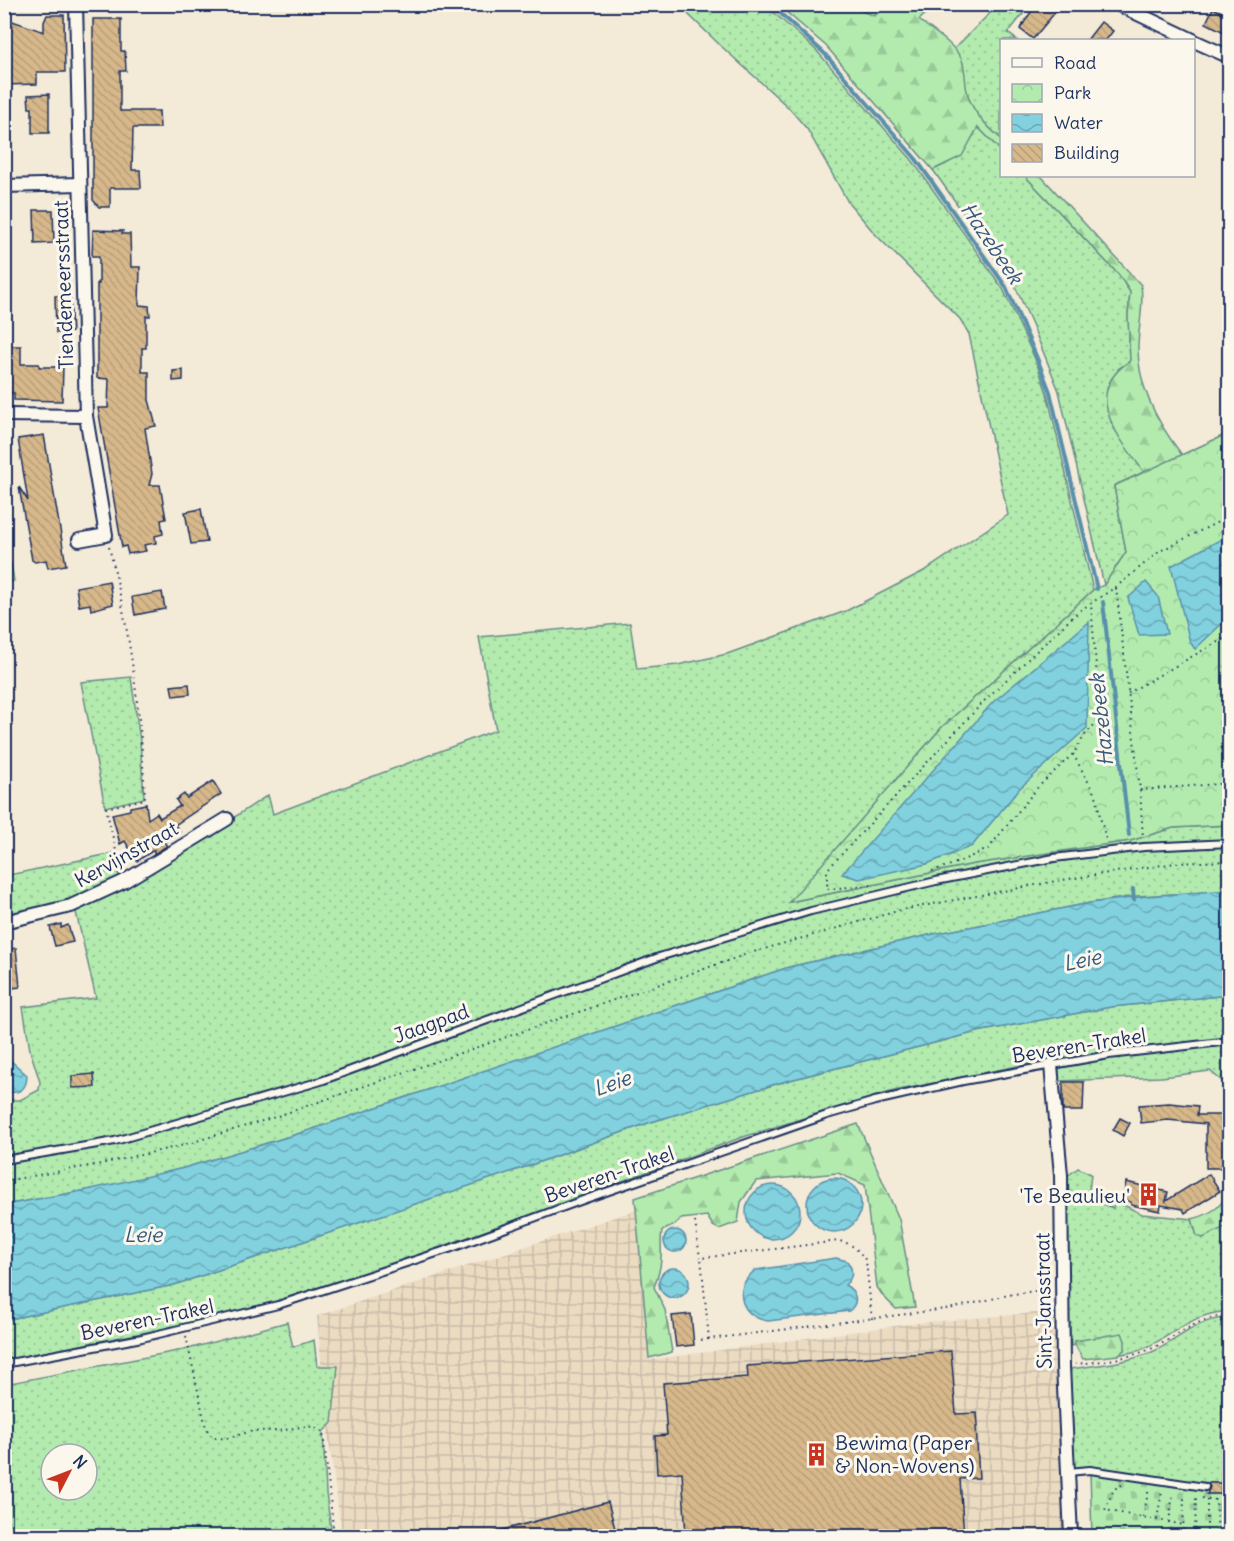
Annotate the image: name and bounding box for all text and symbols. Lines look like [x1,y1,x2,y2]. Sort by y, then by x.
legend [1000,39,1195,177]
text: Road [1054,51,1097,74]
text: Park [1054,81,1091,104]
text: Water [1054,111,1104,134]
text: Building [1054,141,1119,164]
water label: Hazebeek [955,197,1030,290]
street label: Tiendemeersstraat [48,200,78,370]
water label: Hazebeek [1083,671,1119,768]
street label: Kervijnstraat [70,815,182,893]
water label: Leie [1061,942,1105,977]
street label: Jaagpad [390,998,472,1048]
street label: Beveren-Trakel [1010,1022,1148,1068]
water label: Leie [589,1063,636,1102]
street label: Beveren-Trakel [541,1140,677,1208]
building icon: 'Te Beaulieu' [1135,1182,1161,1208]
place label: 'Te Beaulieu' [1020,1183,1130,1208]
water label: Leie [124,1221,164,1248]
street label: Sint-Jansstraat [1029,1232,1057,1369]
street label: Beveren-Trakel [78,1293,216,1345]
place label: Bewima (Paper & Non-Wovens) [835,1430,975,1478]
building icon: Bewima (Paper & Non-Wovens) [804,1441,830,1467]
north arrow [39,1442,99,1502]
text: N [69,1451,91,1473]

